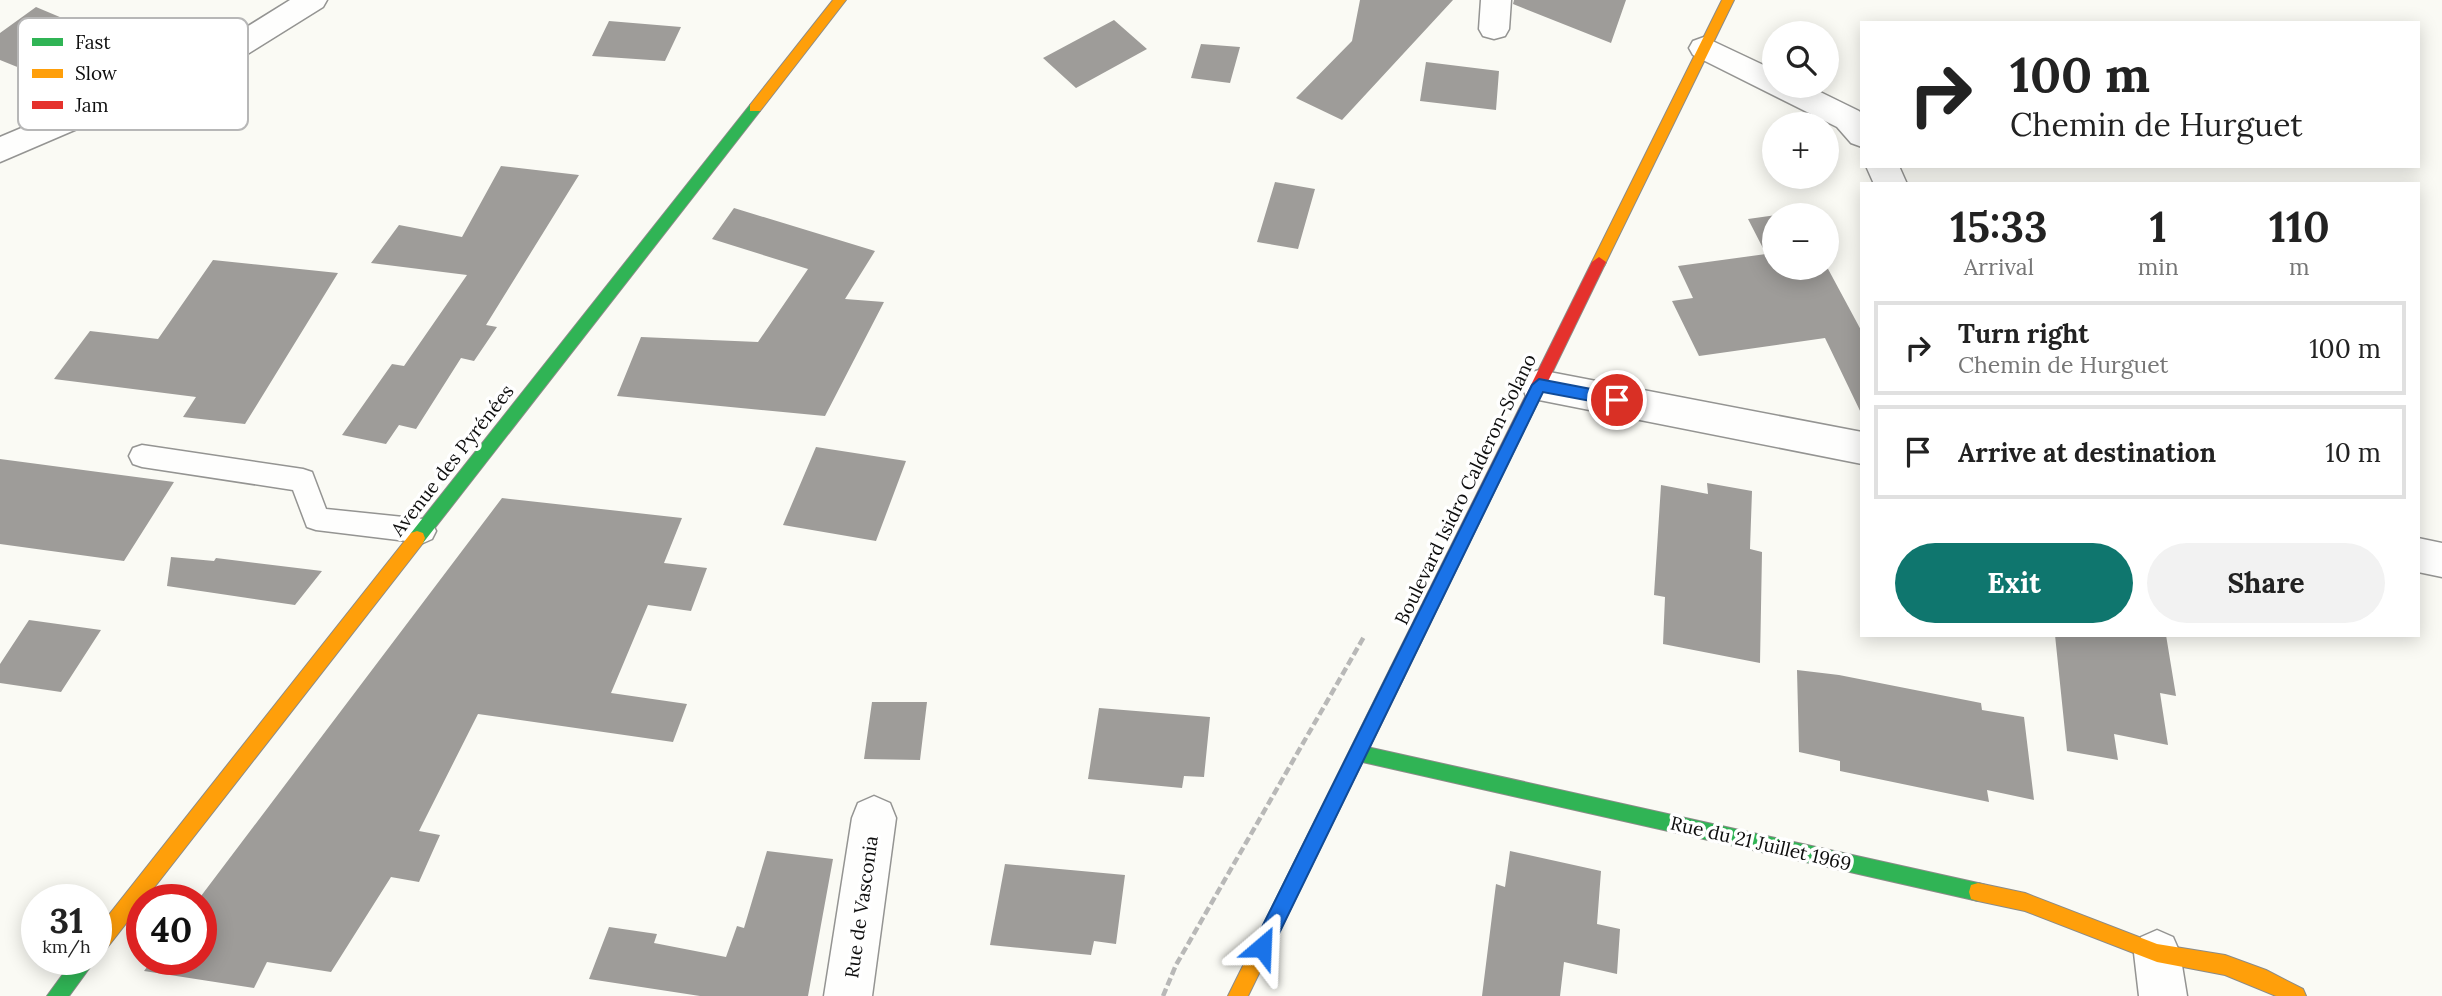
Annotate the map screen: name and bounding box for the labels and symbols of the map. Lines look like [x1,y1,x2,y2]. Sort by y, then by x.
legend [18,18,248,130]
text: Fast [75,30,111,54]
text: Slow [75,61,118,85]
text: Jam [74,93,109,117]
street label: Boulevard Isidro Calderon-Solano [1389,350,1541,628]
pin [1587,370,1647,430]
street label: Avenue des Pyrénées [385,379,519,541]
street label: Rue du 21 Juillet 1969 [1668,811,1854,875]
street label: Rue de Vasconia [839,834,883,980]
speed limit sign: 40 [126,884,217,975]
position arrow [1225,910,1299,984]

